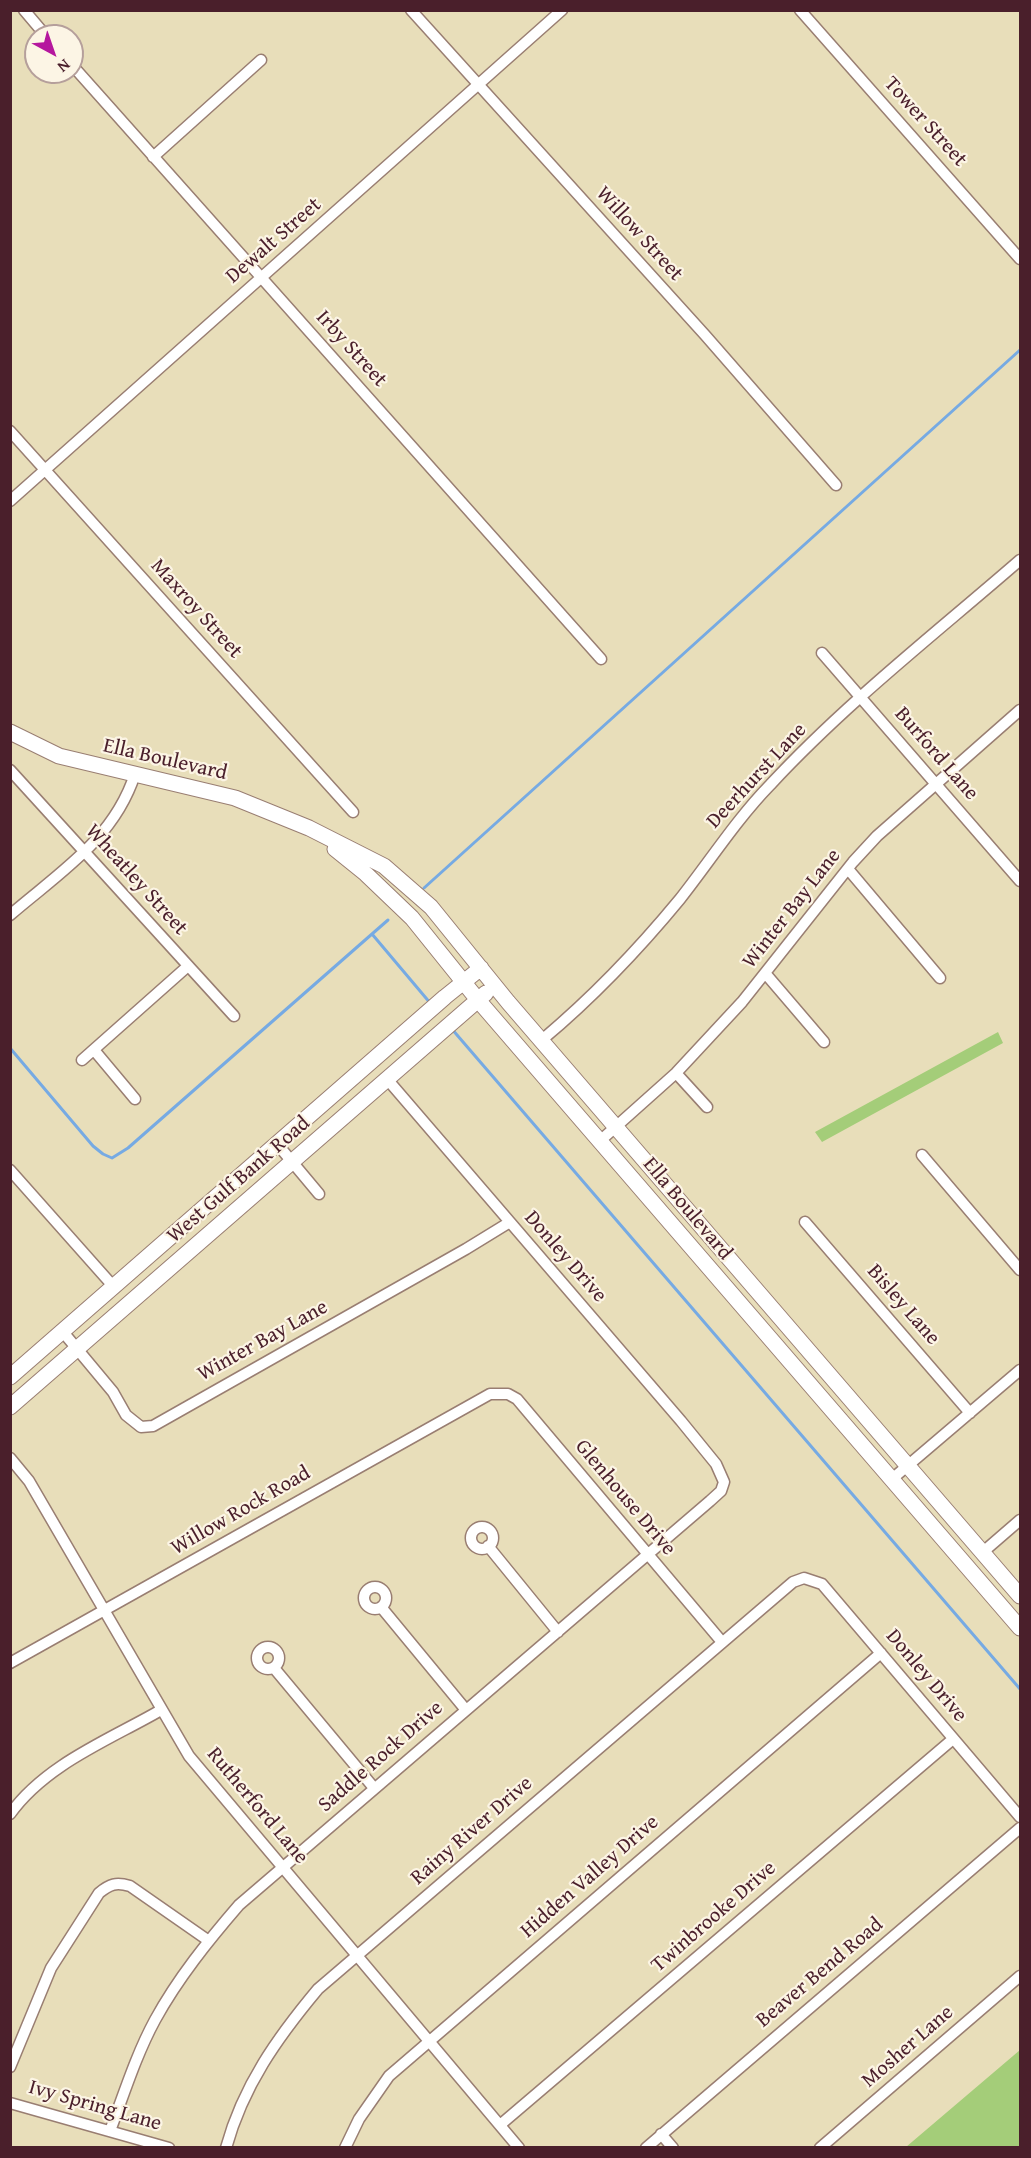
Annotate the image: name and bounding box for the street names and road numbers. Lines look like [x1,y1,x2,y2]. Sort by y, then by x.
street label: Tower Street [878,72,972,172]
street label: Willow Street [590,182,688,286]
street label: Dewalt Street [221,193,327,289]
street label: Irby Street [310,306,392,392]
street label: Maxroy Street [145,554,247,664]
street label: Burford Lane [889,702,983,806]
street label: Deerhurst Lane [702,718,812,834]
street label: Ella Boulevard [101,734,229,786]
street label: Wheatley Street [80,819,192,941]
street label: Winter Bay Lane [737,844,847,974]
street label: West Gulf Bank Road [162,1111,316,1249]
street label: Ella Boulevard [637,1153,737,1265]
street label: Donley Drive [518,1206,612,1308]
street label: Bisley Lane [861,1259,945,1351]
street label: Winter Bay Lane [194,1295,332,1387]
street label: Glenhouse Drive [569,1435,681,1561]
street label: Willow Rock Road [167,1461,315,1561]
street label: Donley Drive [880,1625,972,1727]
street label: Saddle Rock Drive [313,1696,449,1818]
street label: Rutherford Lane [201,1742,313,1870]
street label: Rainy River Drive [406,1771,538,1891]
street label: Hidden Valley Drive [516,1810,664,1944]
street label: Twinbrooke Drive [647,1856,781,1978]
street label: Beaver Bend Road [751,1913,889,2033]
street label: Mosher Lane [857,2000,959,2094]
street label: Ivy Spring Lane [26,2075,164,2137]

